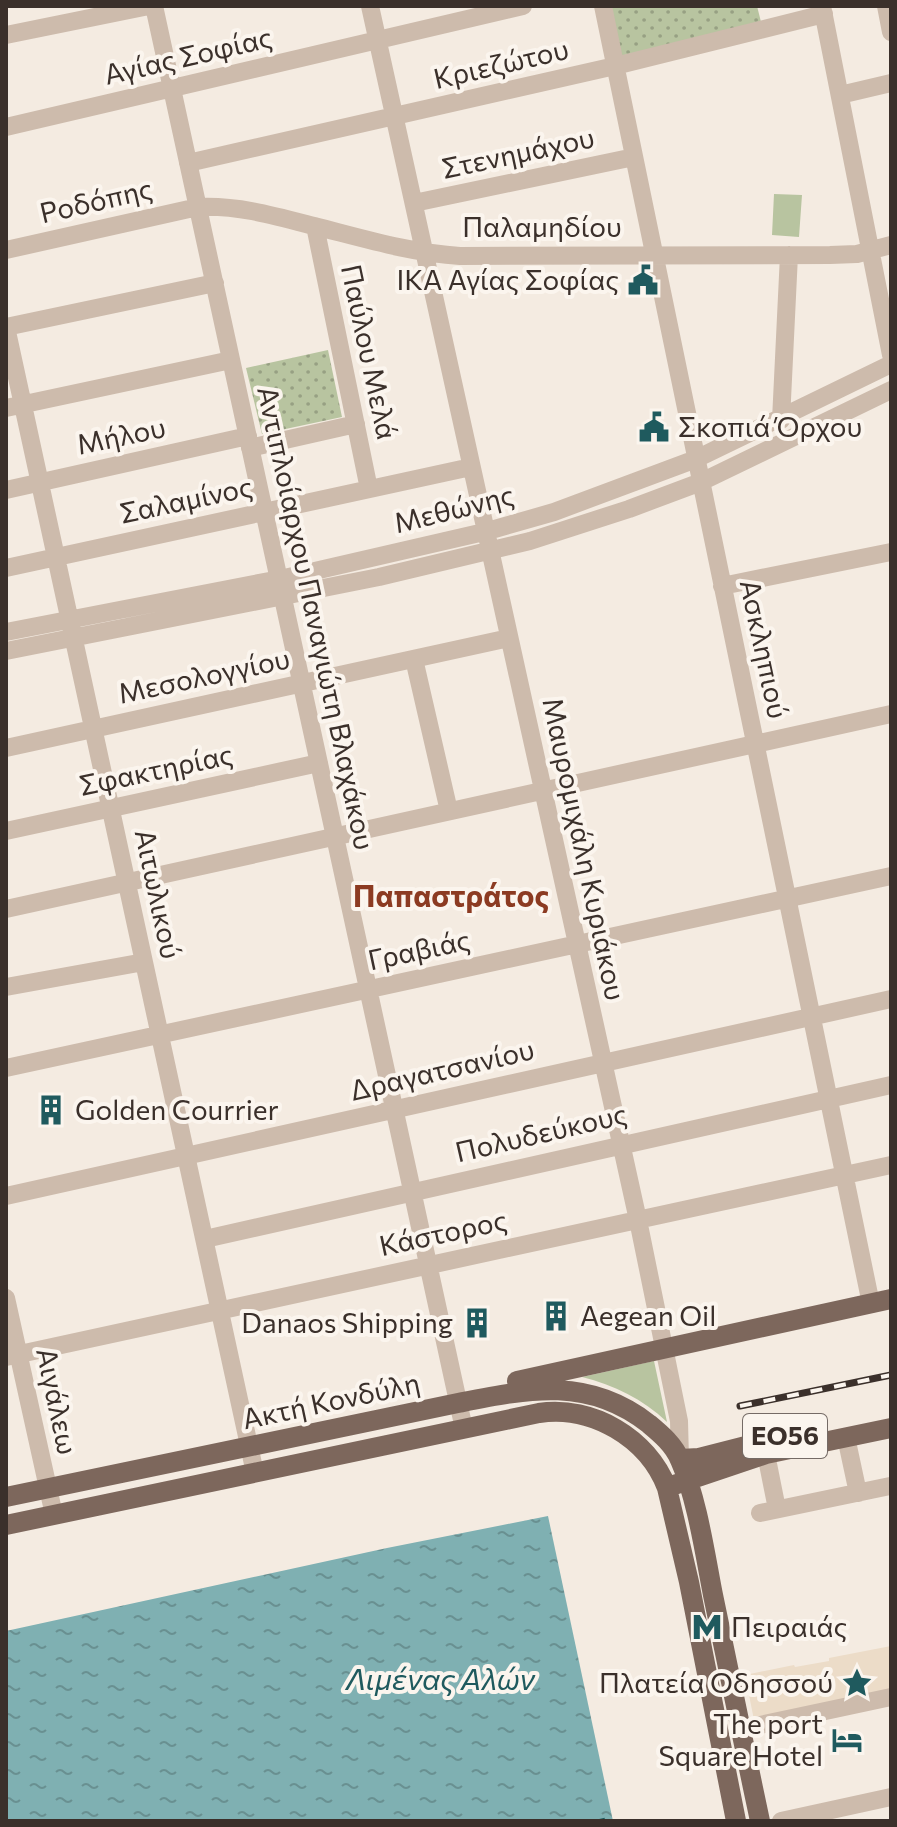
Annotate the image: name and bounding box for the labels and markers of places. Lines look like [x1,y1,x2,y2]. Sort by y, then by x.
place label: ΙΚΑ Αγίας Σοφίας [396,262,619,296]
public building icon: ΙΚΑ Αγίας Σοφίας [626,263,660,297]
place label: Σκοπιά Όρχου [678,409,862,443]
public building icon: Σκοπιά Όρχου [637,410,671,444]
place label: Golden Courrier [75,1092,279,1126]
building icon: Golden Courrier [34,1093,68,1127]
place label: Aegean Oil [580,1298,716,1332]
building icon: Aegean Oil [539,1299,573,1333]
place label: Danaos Shipping [241,1305,453,1339]
building icon: Danaos Shipping [460,1306,494,1340]
place label: Πειραιάς [731,1609,847,1643]
metro station icon: Πειραιάς [690,1610,724,1644]
place label: Πλατεία Οδησσού [599,1665,833,1699]
place icon: Πλατεία Οδησσού [840,1666,874,1700]
place label: The port Square Hotel [658,1706,823,1772]
hotel icon: The port Square Hotel [830,1723,864,1757]

